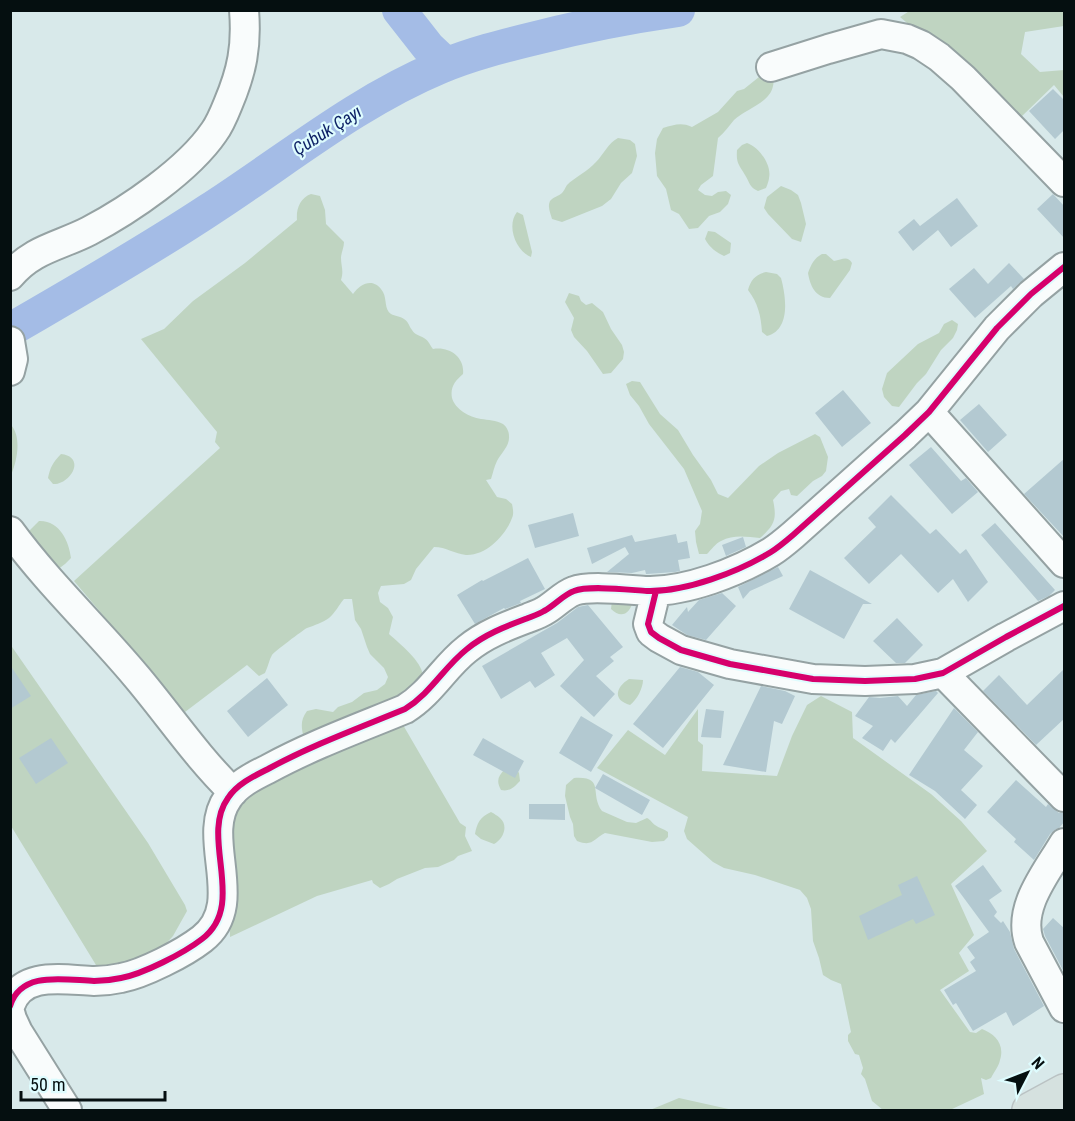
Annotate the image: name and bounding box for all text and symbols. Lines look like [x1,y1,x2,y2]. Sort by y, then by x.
water label: Çubuk Çayı [289,101,365,159]
north arrow [997,1043,1057,1103]
text: N [1027,1053,1048,1073]
scale bar [21,1064,165,1102]
text: 50 m [30,1074,65,1095]

